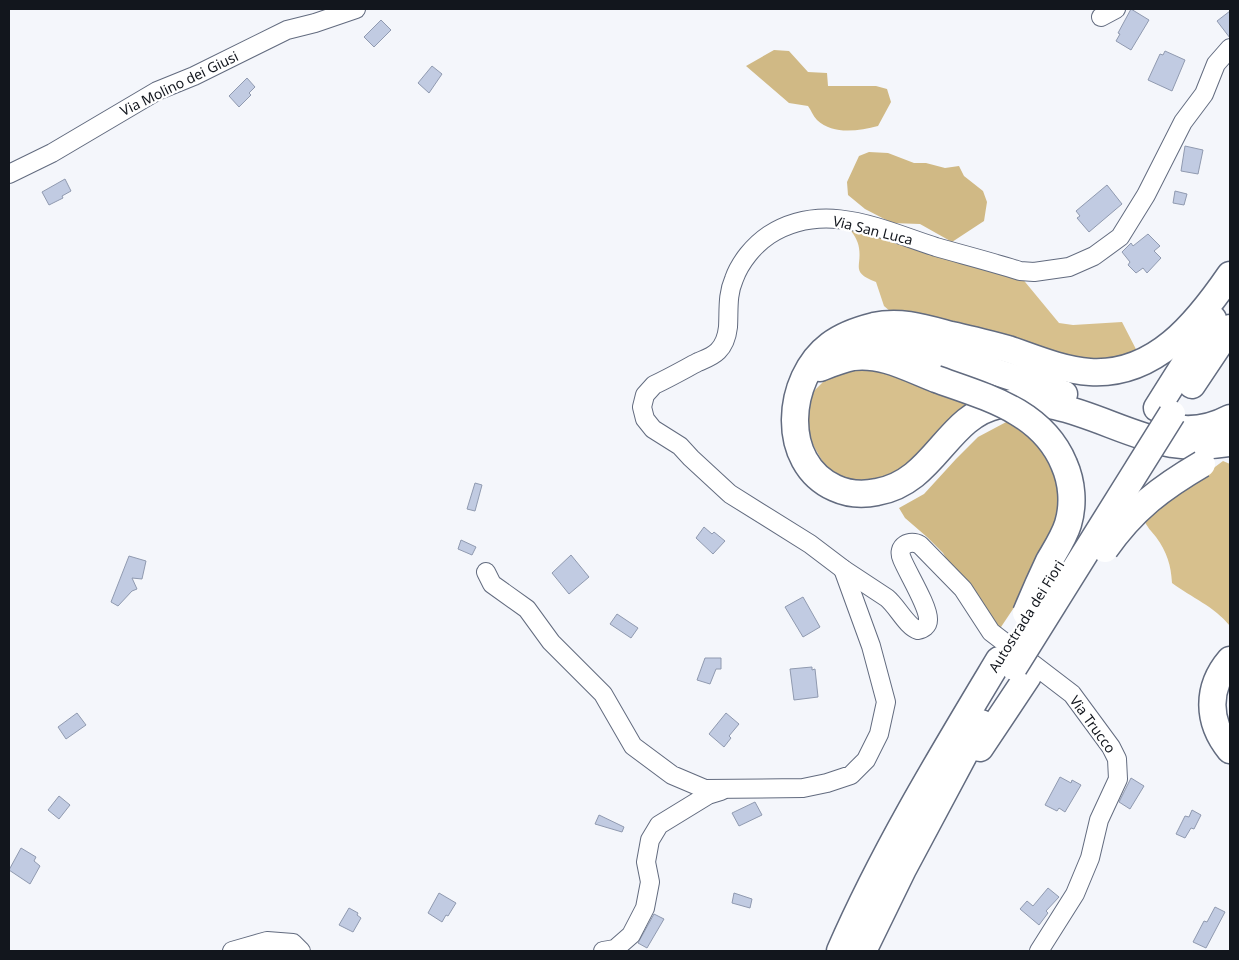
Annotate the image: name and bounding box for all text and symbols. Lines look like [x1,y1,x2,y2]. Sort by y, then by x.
street label: Via Molino dei Giusi [117,46,241,120]
street label: Via San Luca [831,211,915,249]
street label: Autostrada dei Fiori [984,556,1068,676]
street label: Via Trucco [1066,691,1120,757]

